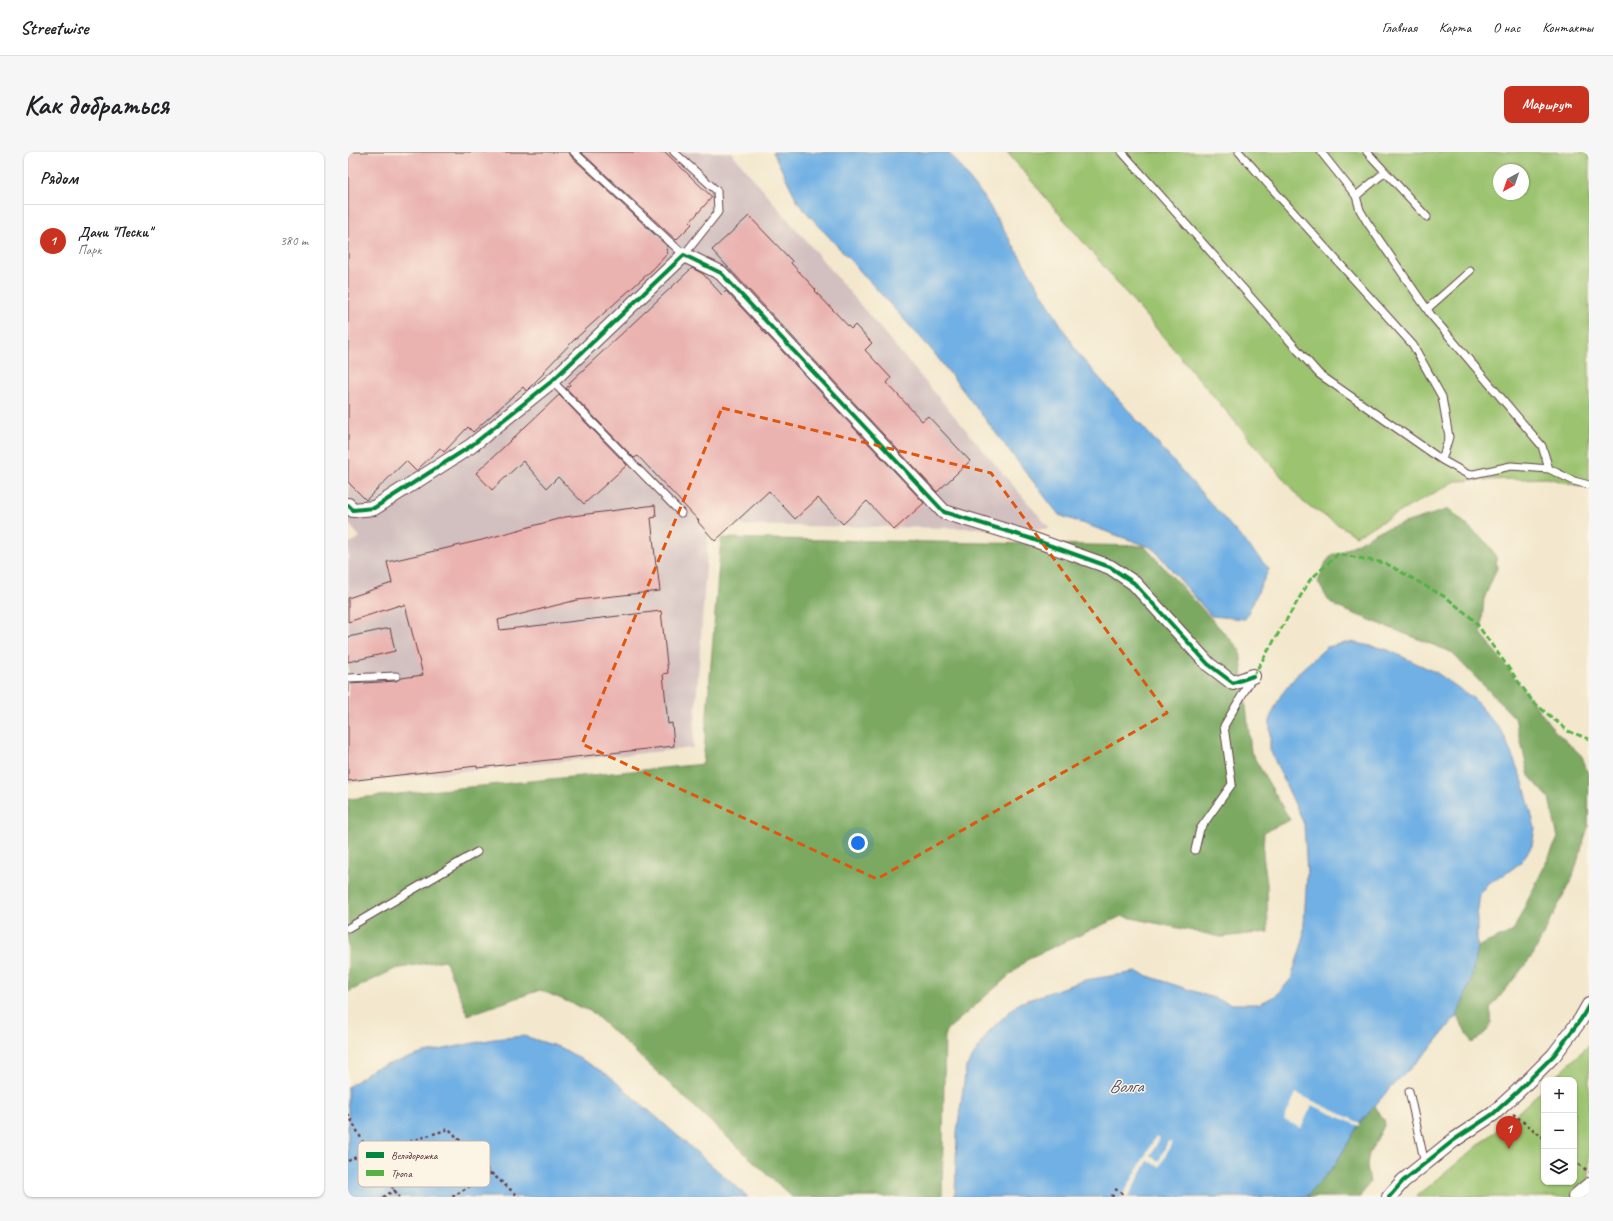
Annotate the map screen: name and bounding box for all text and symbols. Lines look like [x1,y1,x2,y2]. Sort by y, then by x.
text: Streetwise [20,16,88,40]
text: Главная [1382,19,1417,36]
text: Карта [1439,19,1471,36]
text: О нас [1493,19,1520,36]
text: Контакты [1542,19,1593,36]
button: Маршрут [1504,86,1589,123]
text: Как добраться [24,87,169,122]
north arrow [1493,164,1529,200]
text: Рядом [40,168,78,189]
text: Дачи "Пески" [78,223,152,242]
text: 1 [50,233,56,249]
text: 380 m [280,233,308,249]
text: Парк [78,242,101,258]
your location [848,833,868,853]
water label: Волга [1109,1075,1145,1097]
map controls [1541,1077,1577,1185]
button: + [1541,1077,1577,1113]
button: − [1541,1113,1577,1149]
pin: 1 [1496,1116,1522,1149]
legend [358,1141,490,1187]
text: Велодорожка [391,1148,438,1162]
button: layers [1541,1149,1577,1185]
text: Тропа [391,1166,412,1180]

